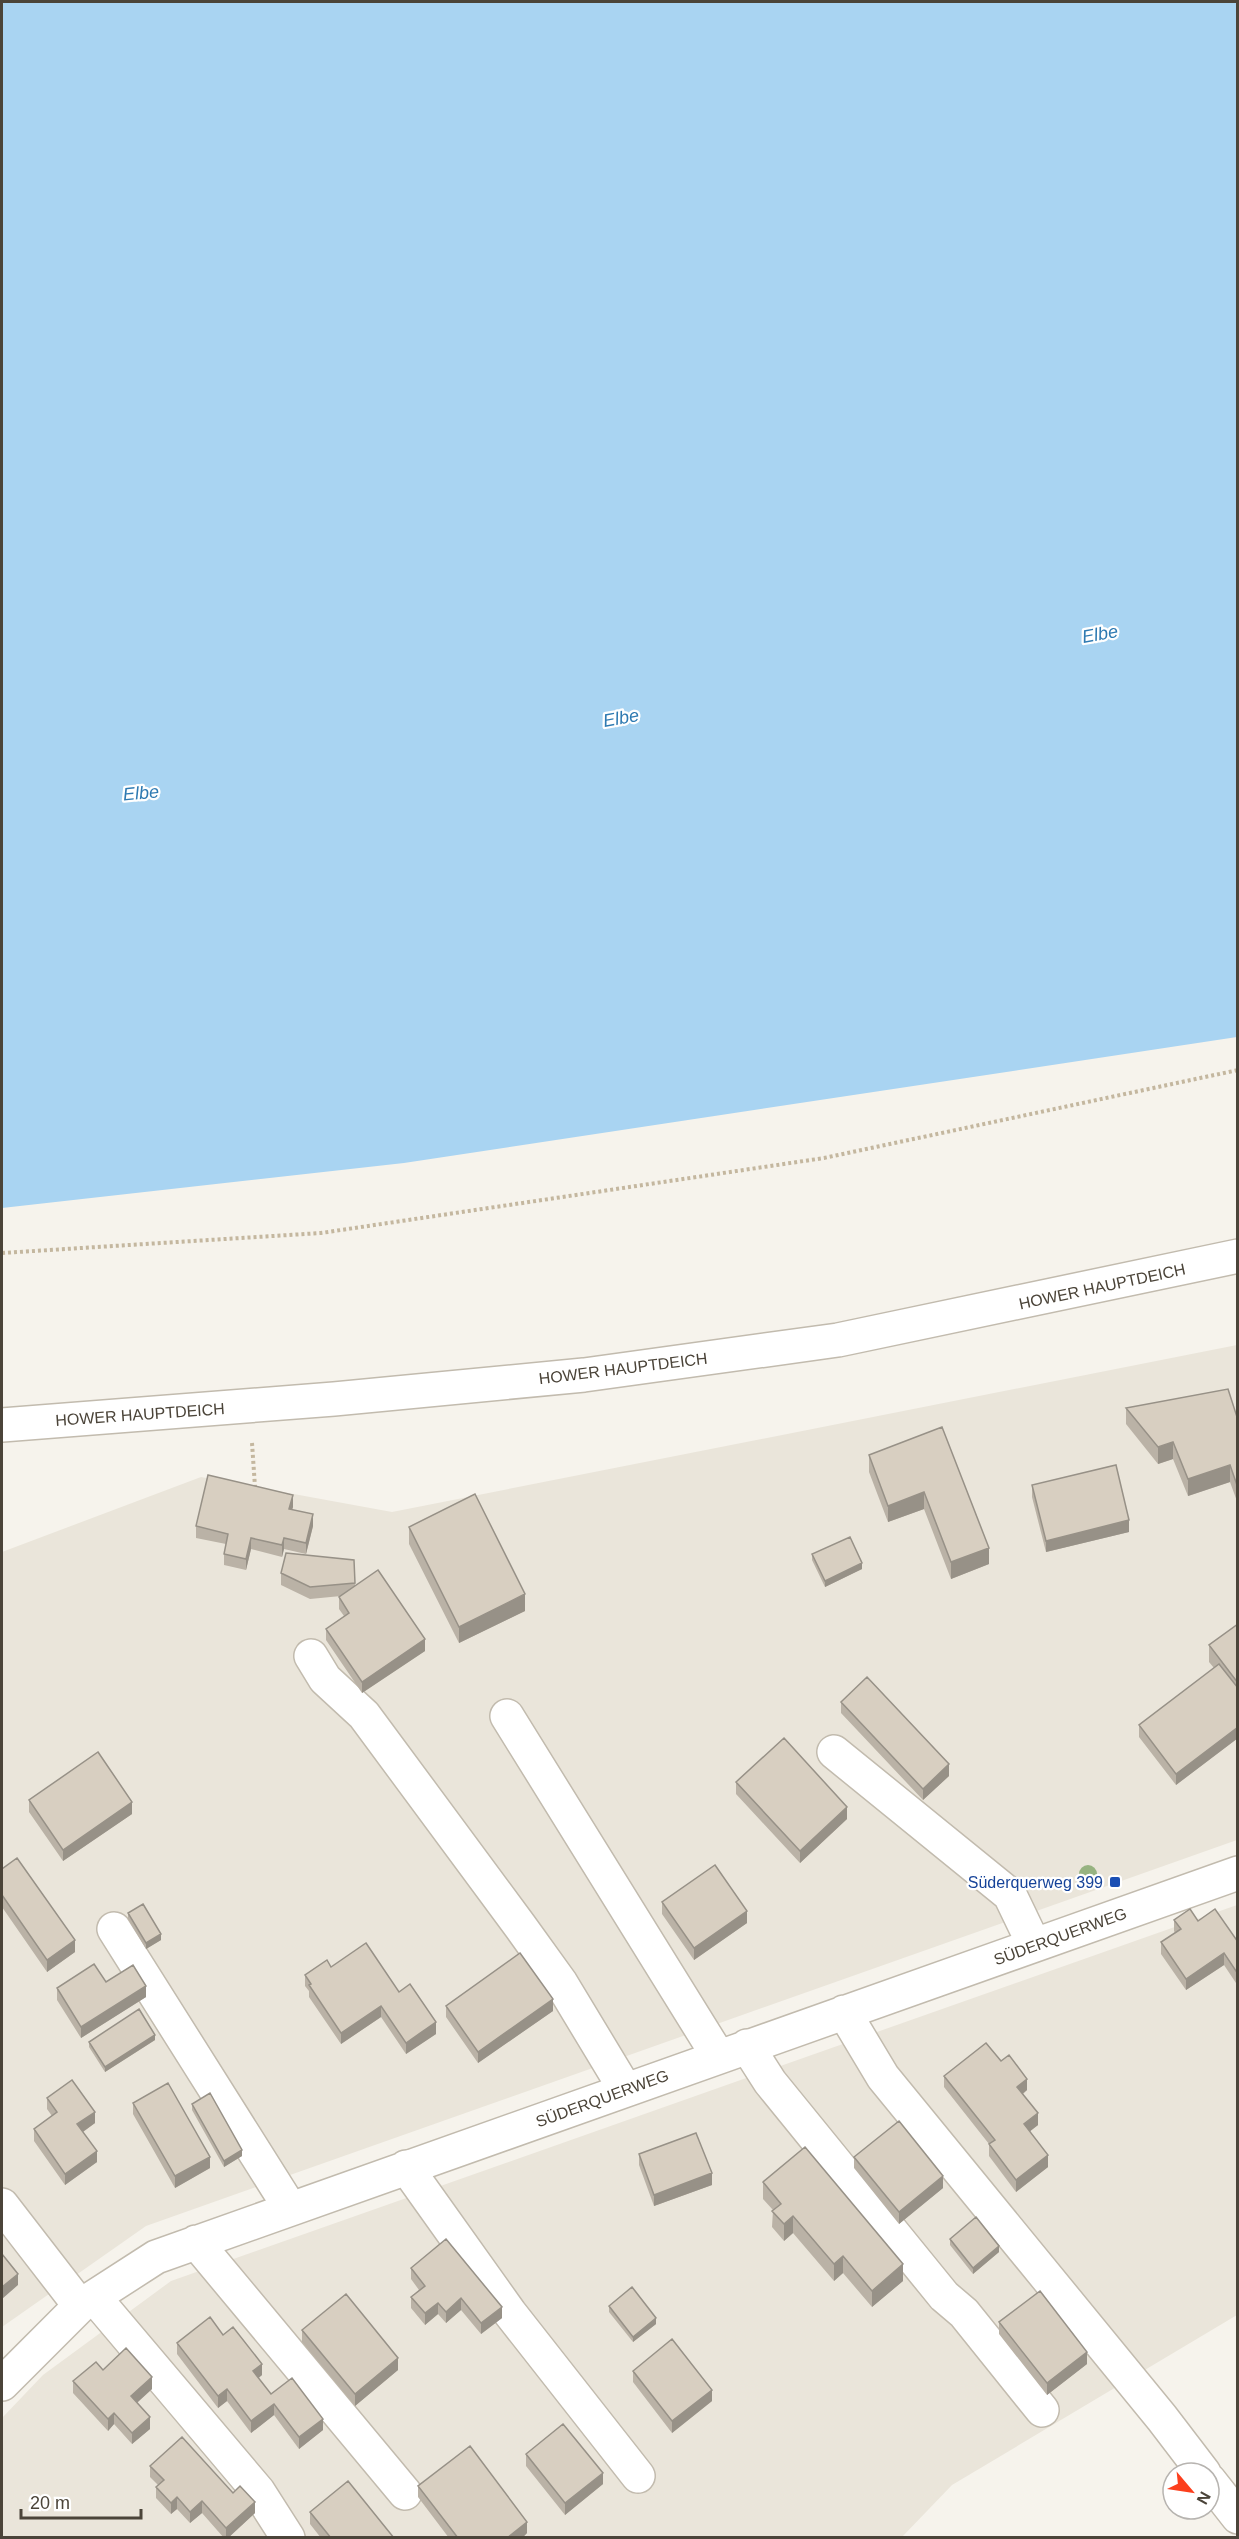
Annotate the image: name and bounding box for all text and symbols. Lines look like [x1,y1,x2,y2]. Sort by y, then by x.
water label: Elbe [1081,621,1119,647]
water label: Elbe [602,705,640,731]
water label: Elbe [122,781,160,805]
street label: HOWER HAUPTDEICH [1017,1261,1187,1312]
street label: HOWER HAUPTDEICH [538,1350,708,1387]
street label: HOWER HAUPTDEICH [55,1400,225,1429]
place label: Süderquerweg 399 [968,1874,1103,1891]
marker: Süderquerweg 399 [1108,1875,1122,1889]
street label: SÜDERQUERWEG [991,1905,1129,1968]
street label: SÜDERQUERWEG [533,2067,671,2130]
north arrow [1161,2461,1221,2521]
scale bar [21,2482,141,2520]
text: N [1193,2489,1214,2507]
text: 20 m [30,2493,70,2513]

